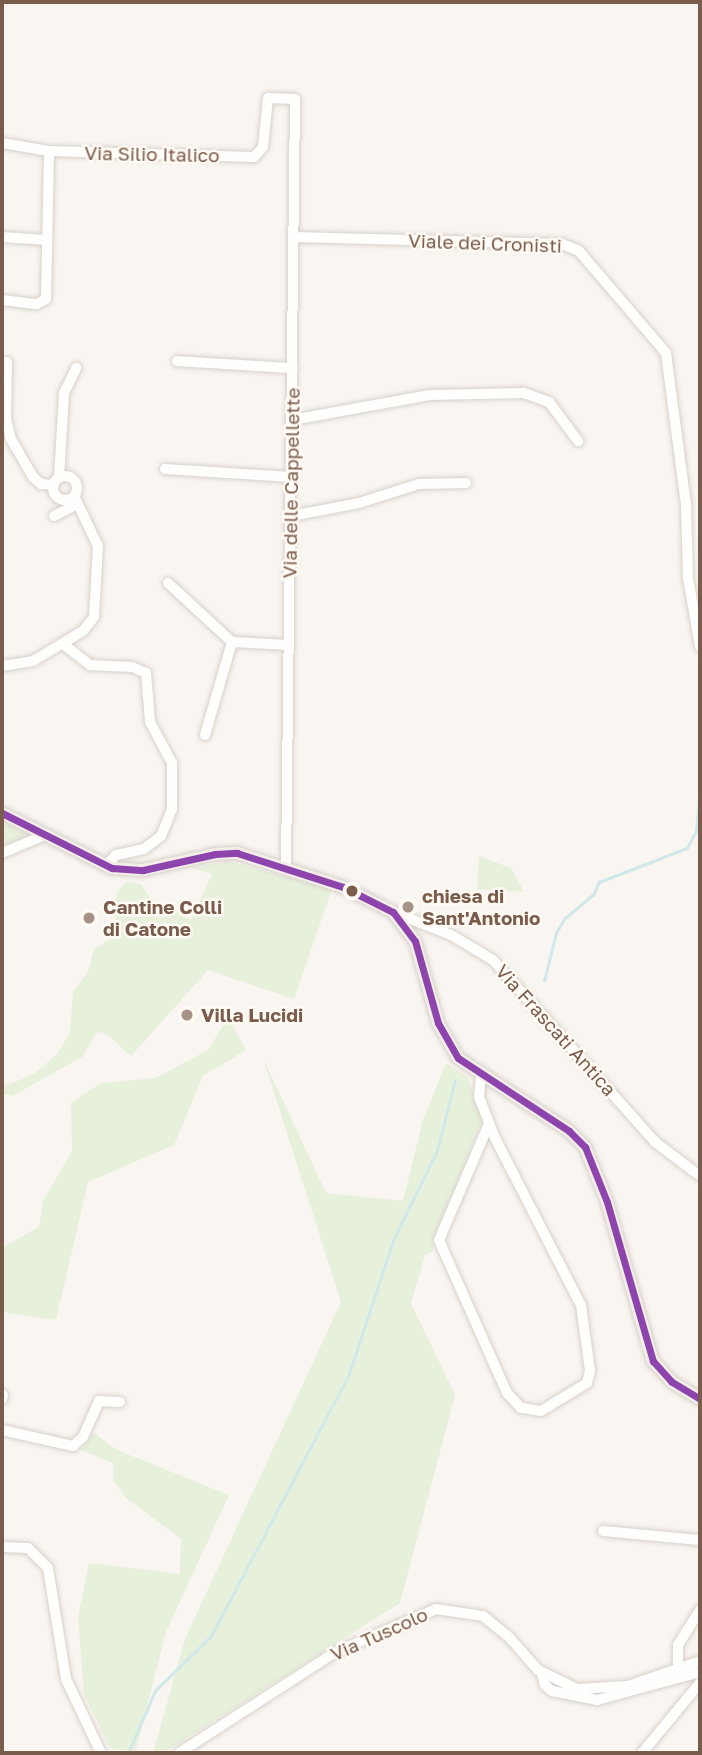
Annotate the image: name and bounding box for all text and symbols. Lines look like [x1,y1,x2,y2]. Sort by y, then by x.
street label: Via Silio Italico [84,141,220,167]
street label: Viale dei Cronisti [408,229,562,257]
street label: Via delle Cappellette [278,387,304,579]
unlabelled marker [345,884,359,898]
place label: chiesa di Sant'Antonio [422,885,540,929]
place label: Cantine Colli di Catone [103,896,222,940]
marker: chiesa di Sant'Antonio [400,899,416,915]
marker: Cantine Colli di Catone [81,910,97,926]
street label: Via Frascati Antica [491,960,621,1100]
place label: Villa Lucidi [201,1004,303,1026]
marker: Villa Lucidi [179,1007,195,1023]
street label: Via Tuscolo [327,1602,431,1666]

